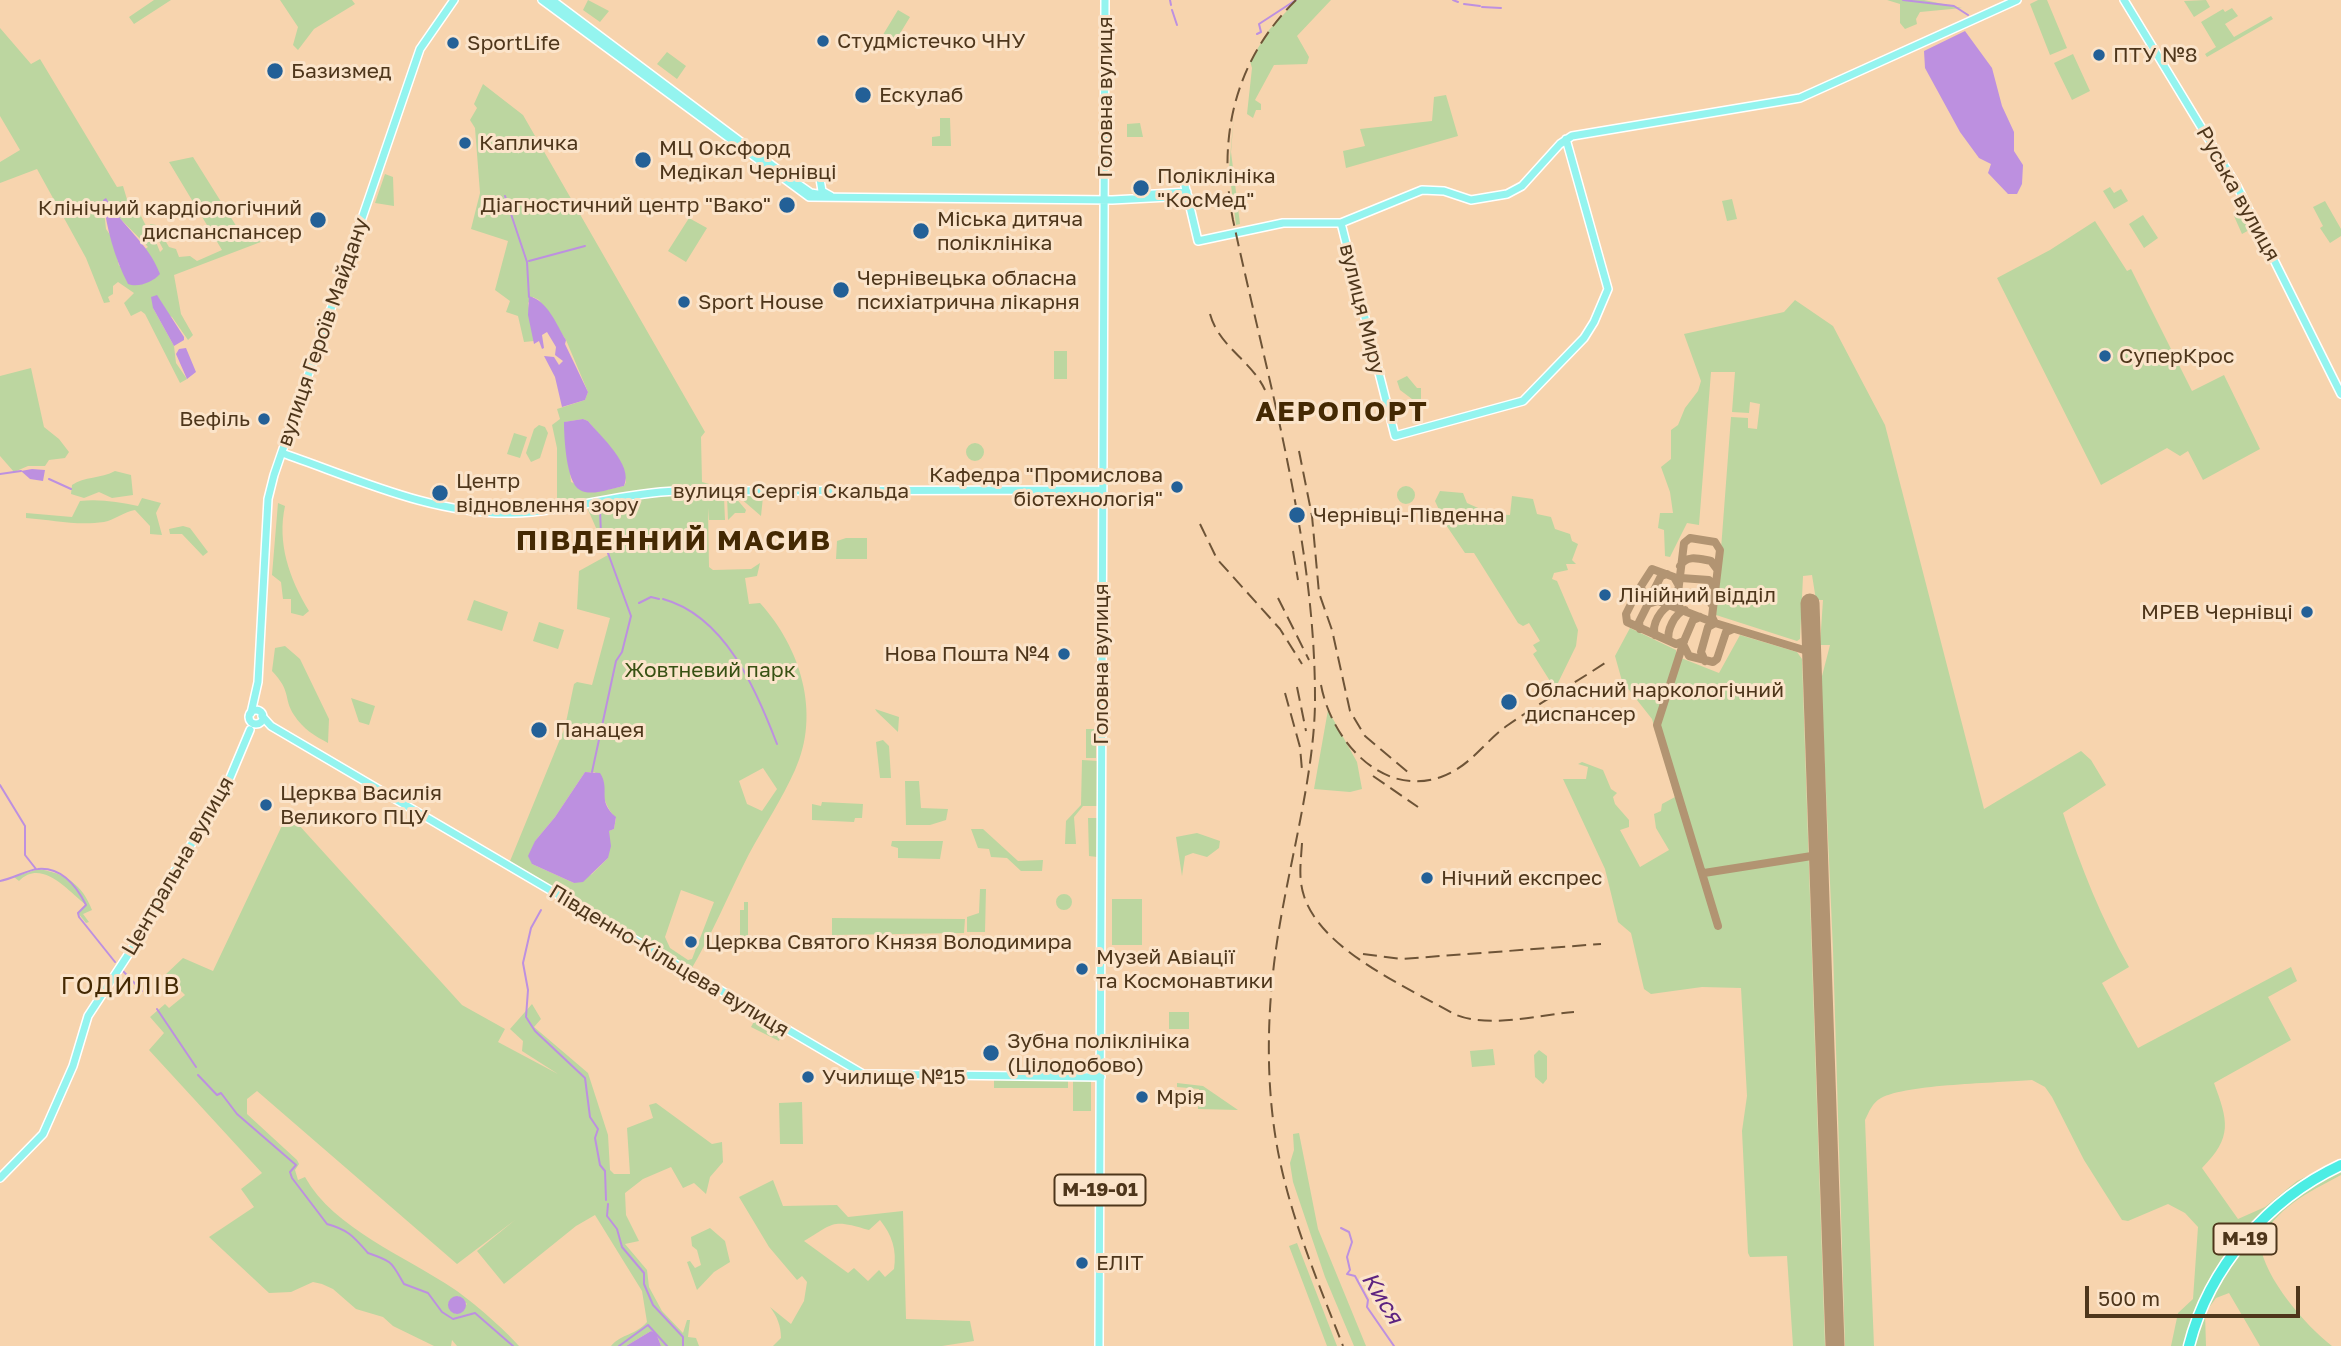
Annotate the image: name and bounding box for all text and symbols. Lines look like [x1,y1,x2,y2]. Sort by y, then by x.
street label: Головна вулиця [1092,16,1118,178]
place label: Студмістечко ЧНУ [837,28,1026,54]
place label: SportLife [467,30,560,56]
marker: Студмістечко ЧНУ [815,33,831,49]
marker: SportLife [445,35,461,51]
place label: ПТУ №8 [2113,42,2198,68]
marker: ПТУ №8 [2091,47,2107,63]
place label: Базизмед [291,58,391,84]
marker: Базизмед [265,61,285,81]
place label: Ескулаб [879,82,963,108]
marker: Ескулаб [853,85,873,105]
street label: Руська вулиця [2191,122,2285,266]
place label: Капличка [479,130,578,156]
marker: Капличка [457,135,473,151]
place label: МЦ Оксфорд Медікал Чернівці [659,135,837,185]
marker: МЦ Оксфорд Медікал Чернівці [633,150,653,170]
place label: Поліклініка "КосМед" [1157,163,1276,213]
marker: Поліклініка "КосМед" [1131,178,1151,198]
place label: Діагностичний центр "Вако" [480,192,771,218]
place label: Клінічний кардіологічний диспанспансер [38,195,302,245]
marker: Діагностичний центр "Вако" [777,195,797,215]
place label: Міська дитяча поліклініка [937,206,1083,256]
marker: Клінічний кардіологічний диспанспансер [308,210,328,230]
street label: вулиця Героїв Майдану [272,214,374,450]
marker: Міська дитяча поліклініка [911,221,931,241]
street label: вулиця Миру [1334,241,1390,377]
place label: Чернівецька обласна психіатрична лікарня [857,265,1080,315]
marker: Чернівецька обласна психіатрична лікарня [831,280,851,300]
place label: Sport House [698,289,824,315]
marker: Sport House [676,294,692,310]
place label: СуперКрос [2119,343,2234,369]
marker: СуперКрос [2097,348,2113,364]
district label: АЕРОПОРТ [1256,395,1428,429]
place label: Вефіль [179,406,250,432]
marker: Вефіль [256,411,272,427]
place label: Кафедра "Промислова біотехнологія" [929,462,1163,512]
place label: Центр відновлення зору [456,468,639,518]
street label: вулиця Сергія Скальда [673,478,909,504]
marker: Кафедра "Промислова біотехнологія" [1169,479,1185,495]
marker: Центр відновлення зору [430,483,450,503]
place label: Чернівці-Південна [1313,502,1505,528]
marker: Чернівці-Південна [1287,505,1307,525]
district label: ПІВДЕННИЙ МАСИВ [518,524,830,558]
place label: Лінійний відділ [1619,582,1776,608]
street label: Головна вулиця [1088,583,1114,745]
marker: Лінійний відділ [1597,587,1613,603]
place label: МРЕВ Чернівці [2141,599,2293,625]
marker: МРЕВ Чернівці [2299,604,2315,620]
place label: Нова Пошта №4 [884,641,1050,667]
marker: Нова Пошта №4 [1056,646,1072,662]
park label: Жовтневий парк [624,657,796,683]
place label: Обласний наркологічний диспансер [1525,677,1784,727]
marker: Обласний наркологічний диспансер [1499,692,1519,712]
place label: Панацея [555,717,644,743]
marker: Панацея [529,720,549,740]
street label: Центральна вулиця [117,772,239,960]
place label: Церква Василія Великого ПЦУ [280,780,442,830]
marker: Церква Василія Великого ПЦУ [258,797,274,813]
place label: Нічний експрес [1441,865,1602,891]
marker: Нічний експрес [1419,870,1435,886]
street label: Південно-Кільцева вулиця [545,879,793,1043]
place label: Церква Святого Князя Володимира [705,929,1072,955]
marker: Церква Святого Князя Володимира [683,934,699,950]
place label: Музей Авіації та Космонавтики [1096,944,1273,994]
marker: Музей Авіації та Космонавтики [1074,961,1090,977]
district label: ГОДИЛІВ [62,972,180,1000]
place label: Зубна поліклініка (Цілодобово) [1007,1028,1190,1078]
marker: Зубна поліклініка (Цілодобово) [981,1043,1001,1063]
place label: Училище №15 [822,1064,966,1090]
marker: Училище №15 [800,1069,816,1085]
place label: Мрія [1156,1084,1205,1110]
marker: Мрія [1134,1089,1150,1105]
road number: М-19-01 [1054,1174,1146,1206]
road number: М-19 [2214,1224,2276,1254]
place label: ЕЛІТ [1096,1250,1143,1276]
marker: ЕЛІТ [1074,1255,1090,1271]
water label: Кися [1356,1267,1408,1329]
scale bar [2089,1272,2304,1316]
text: 500 m [2098,1285,2160,1311]

